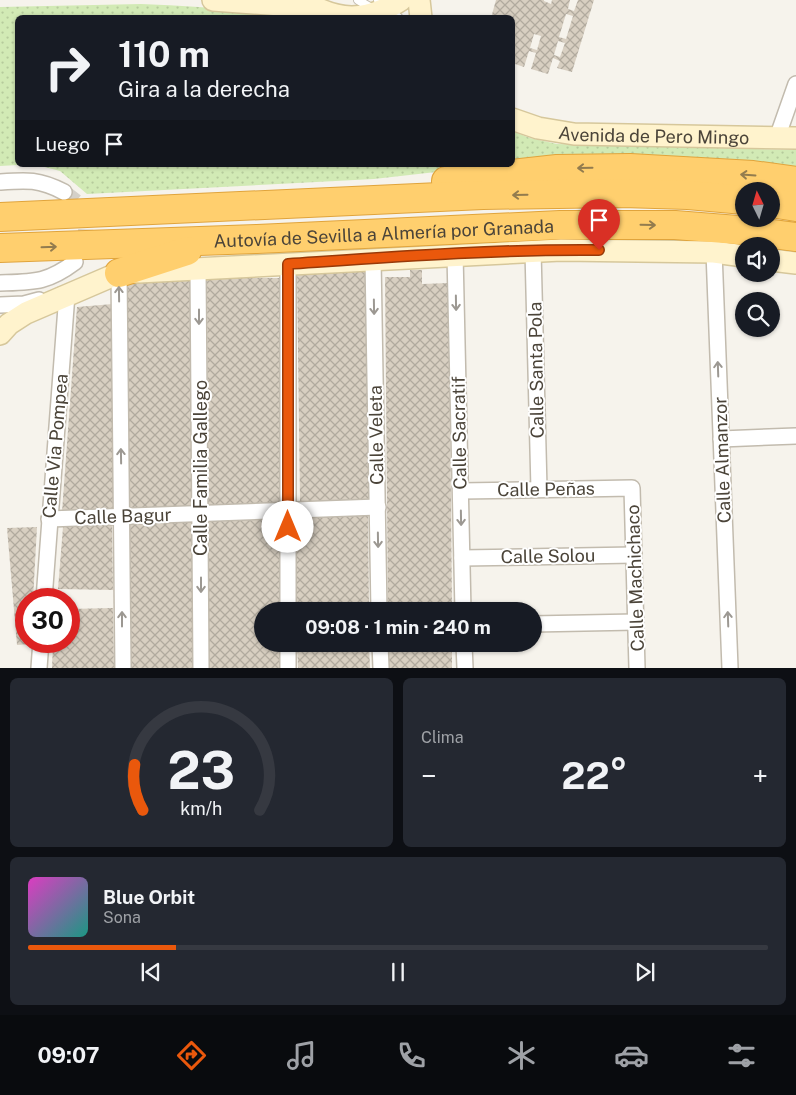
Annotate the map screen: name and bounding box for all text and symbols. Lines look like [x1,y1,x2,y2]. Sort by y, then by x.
text: 110 m [118,34,210,75]
icon: right [35,35,100,100]
text: Gira a la derecha [118,76,290,102]
street label: Avenida de Pero Mingo [557,121,749,148]
icon: arrive [100,130,128,158]
text: Luego [35,133,90,155]
one-way arrow [578,164,594,173]
one-way arrow [740,170,756,179]
north arrow [735,182,780,228]
map controls [735,182,780,337]
one-way arrow [512,190,528,199]
pin [578,199,620,250]
icon: arrive [585,206,613,234]
street label: Autovía de Sevilla a Almería por Granada [213,215,554,251]
one-way arrow [640,220,656,230]
button: sound [735,237,780,282]
one-way arrow [40,242,56,251]
one-way arrow [114,286,124,302]
button: search [735,292,780,337]
one-way arrow [452,295,461,311]
one-way arrow [369,299,379,315]
street label: Calle Santa Pola [524,301,548,439]
one-way arrow [194,308,204,325]
one-way arrow [714,361,723,377]
street label: Calle Via Pompea [38,373,72,519]
street label: Calle Sacratif [448,376,470,490]
street label: Calle Familia Gallego [190,380,211,556]
street label: Calle Veleta [365,385,387,485]
street label: Calle Almanzor [709,396,735,524]
one-way arrow [116,449,126,465]
street label: Calle Peñas [497,478,595,500]
position arrow [261,500,313,552]
street label: Calle Bagur [74,504,172,528]
street label: Calle Machichaco [622,504,648,652]
one-way arrow [456,510,466,526]
one-way arrow [373,532,383,548]
street label: Calle Solou [500,545,596,567]
one-way arrow [196,576,206,592]
speed limit sign: 30 [15,588,80,653]
one-way arrow [117,611,127,628]
one-way arrow [723,611,733,628]
text: 09:08 · 1 min · 240 m [305,616,491,638]
text: Clima [421,728,464,747]
text: 23 [168,740,235,801]
text: 22° [561,753,628,798]
text: − [421,759,437,792]
text: + [752,759,768,792]
text: km/h [180,798,223,819]
text: Blue Orbit [103,886,195,908]
text: Sona [103,908,141,927]
icon: previous [137,958,165,986]
icon: pause [384,958,412,986]
icon: next [631,958,659,986]
icon: directions [174,1038,209,1073]
icon: music [284,1038,319,1073]
icon: phone [394,1038,429,1073]
icon: climate [504,1038,539,1073]
icon: car [614,1038,649,1073]
icon: filters [724,1038,759,1073]
text: 09:07 [37,1042,100,1068]

